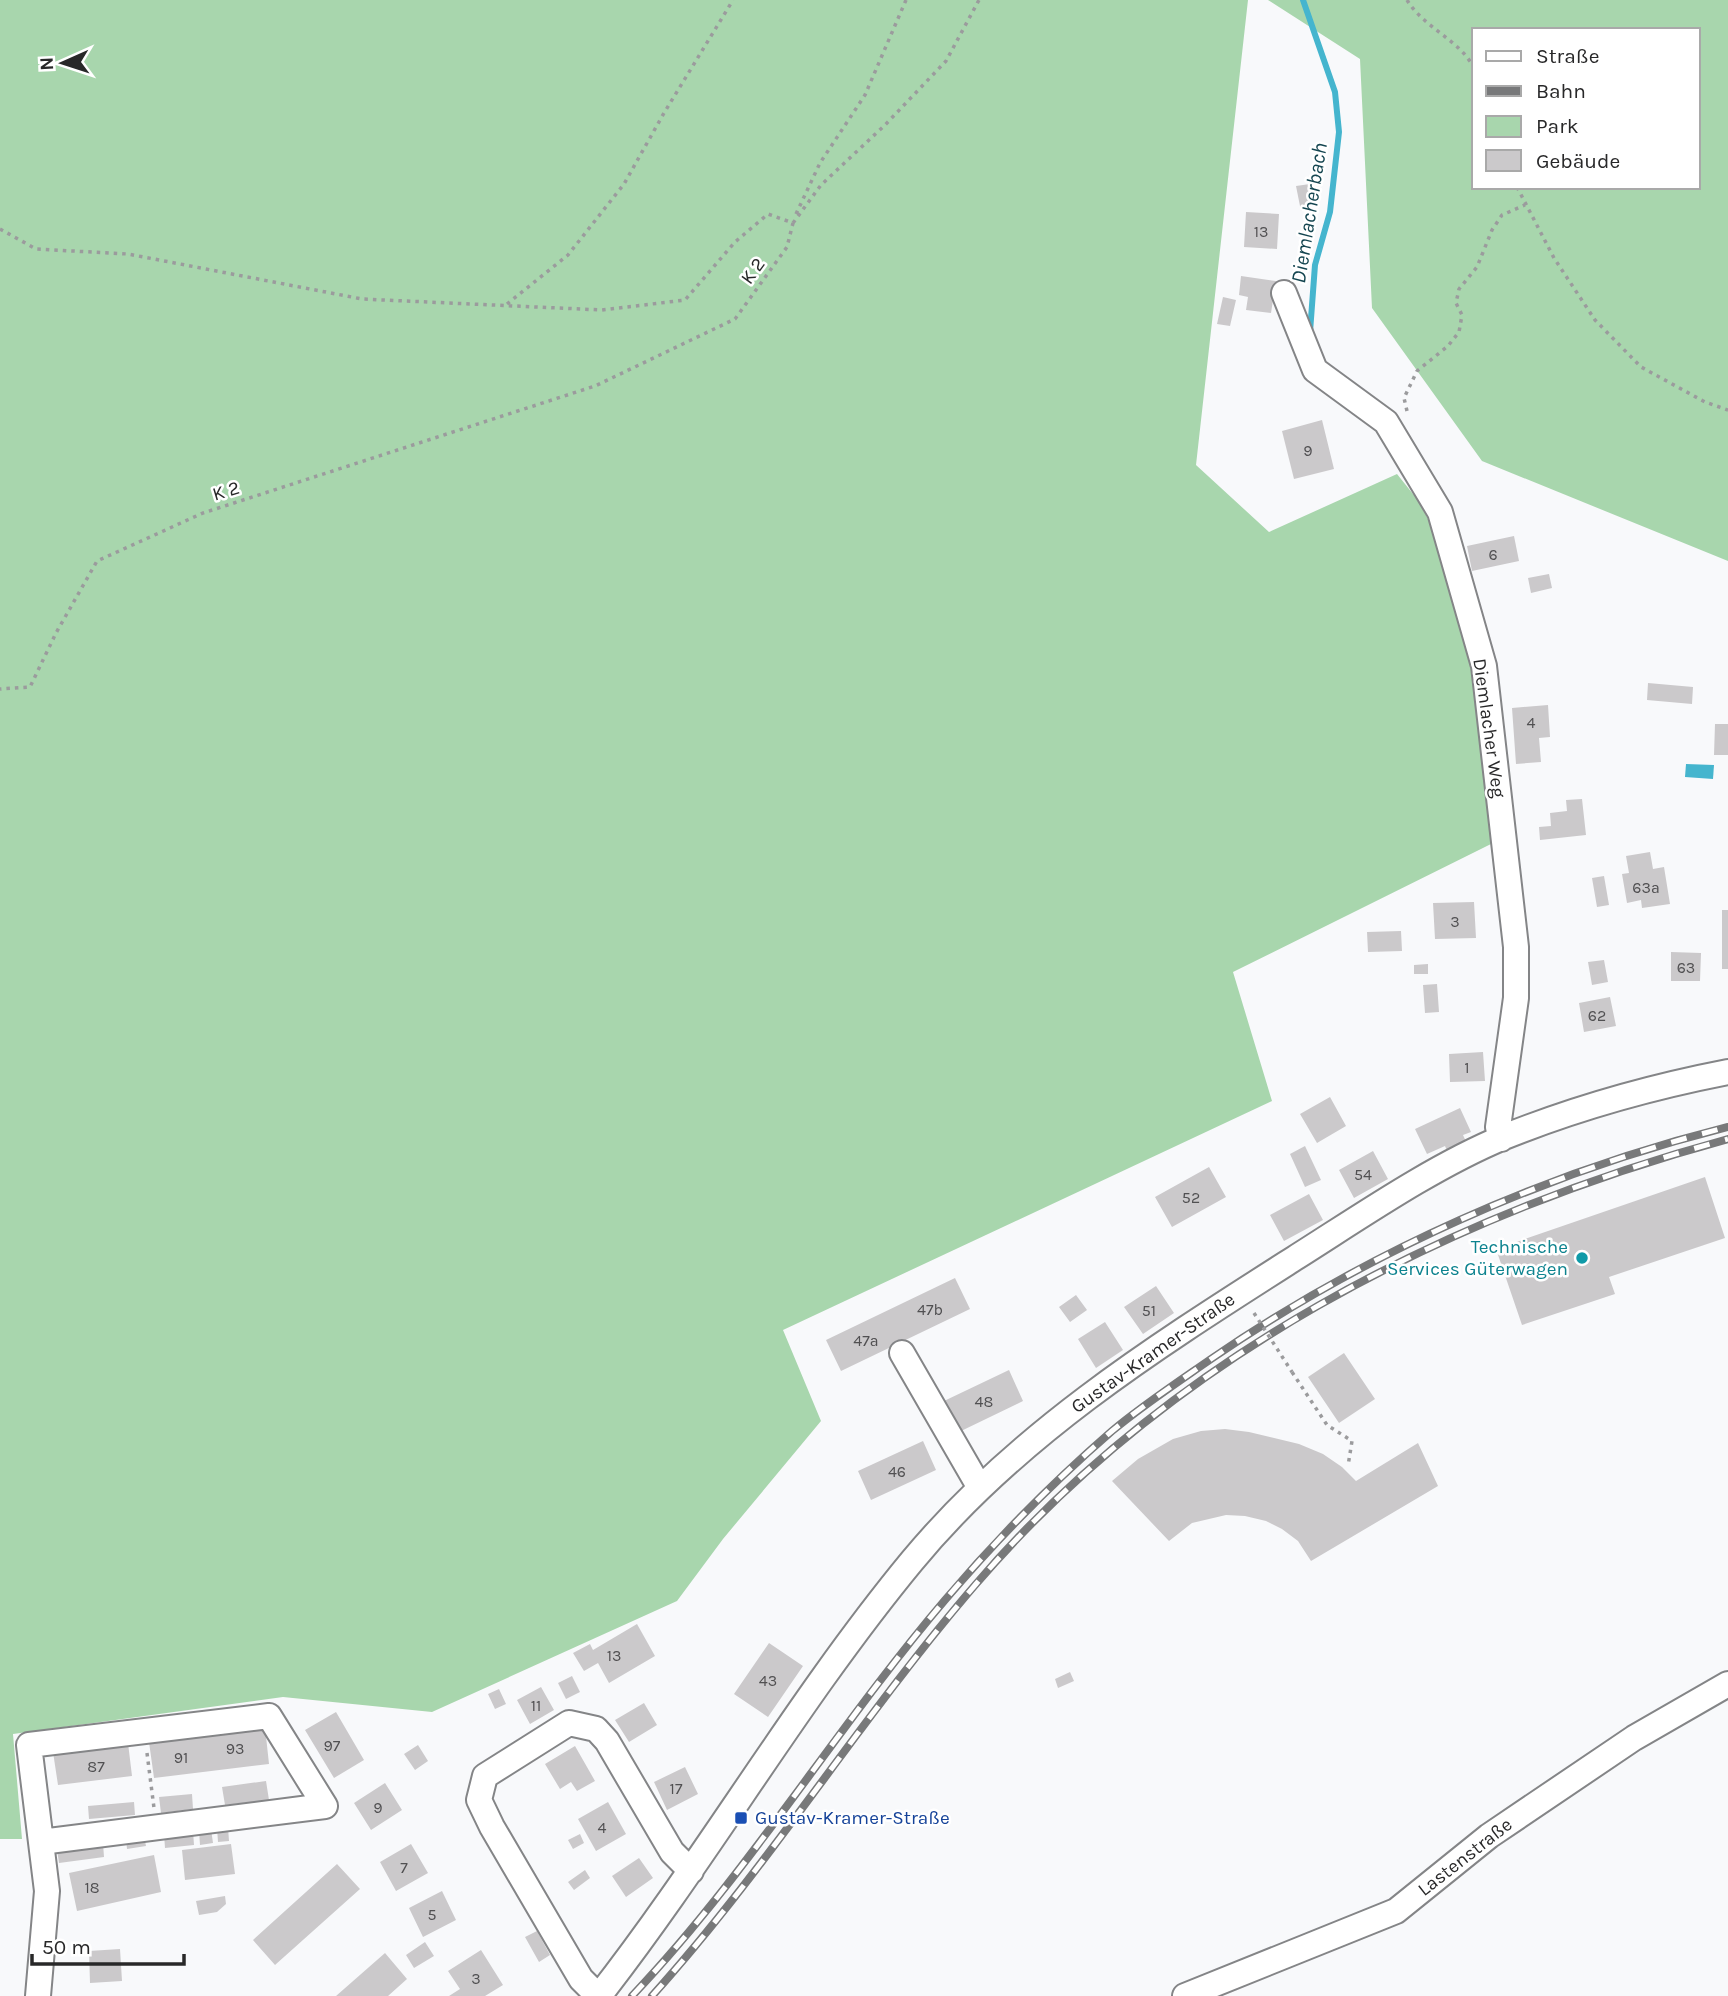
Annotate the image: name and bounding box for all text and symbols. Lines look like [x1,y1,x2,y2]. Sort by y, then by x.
north arrow [28,28,98,98]
legend [1472,28,1700,189]
text: Straße [1536,44,1599,68]
text: N [36,56,58,71]
text: Bahn [1536,79,1586,103]
text: Park [1536,114,1579,138]
water label: Diemlacherbach [1286,141,1332,285]
text: Gebäude [1536,149,1620,173]
house number: 13 [1254,222,1268,241]
street label: K 2 [736,254,770,288]
house number: 9 [1303,441,1313,460]
street label: K 2 [210,477,242,505]
house number: 6 [1488,545,1498,564]
street label: Diemlacher Weg [1468,657,1510,800]
house number: 4 [1527,713,1536,732]
house number: 63a [1632,878,1660,897]
house number: 3 [1450,912,1460,931]
house number: 63 [1677,958,1695,977]
house number: 62 [1588,1006,1606,1025]
house number: 1 [1464,1058,1470,1077]
house number: 54 [1354,1165,1372,1184]
house number: 52 [1182,1188,1200,1207]
place label: Technische Services Güterwagen [1387,1236,1568,1280]
marker: Technische Services Güterwagen [1574,1250,1590,1266]
street label: Gustav-Kramer-Straße [1067,1288,1239,1418]
house number: 47b [917,1300,943,1319]
house number: 51 [1142,1301,1156,1320]
house number: 47a [853,1331,879,1350]
house number: 48 [975,1392,993,1411]
house number: 46 [888,1462,906,1481]
house number: 13 [607,1646,621,1665]
house number: 43 [759,1671,777,1690]
house number: 11 [531,1696,541,1715]
house number: 97 [324,1736,341,1755]
house number: 93 [226,1739,244,1758]
house number: 91 [174,1748,188,1767]
house number: 87 [87,1757,105,1776]
house number: 17 [670,1779,683,1798]
house number: 9 [373,1798,383,1817]
place label: Gustav-Kramer-Straße [755,1807,950,1829]
marker: Gustav-Kramer-Straße [733,1810,749,1826]
street label: Lastenstraße [1413,1813,1517,1901]
house number: 4 [598,1818,607,1837]
house number: 7 [400,1858,408,1877]
house number: 18 [84,1878,100,1897]
house number: 5 [427,1905,437,1924]
scale bar [32,1923,184,1967]
text: 50 m [42,1935,91,1959]
house number: 3 [471,1969,481,1988]

